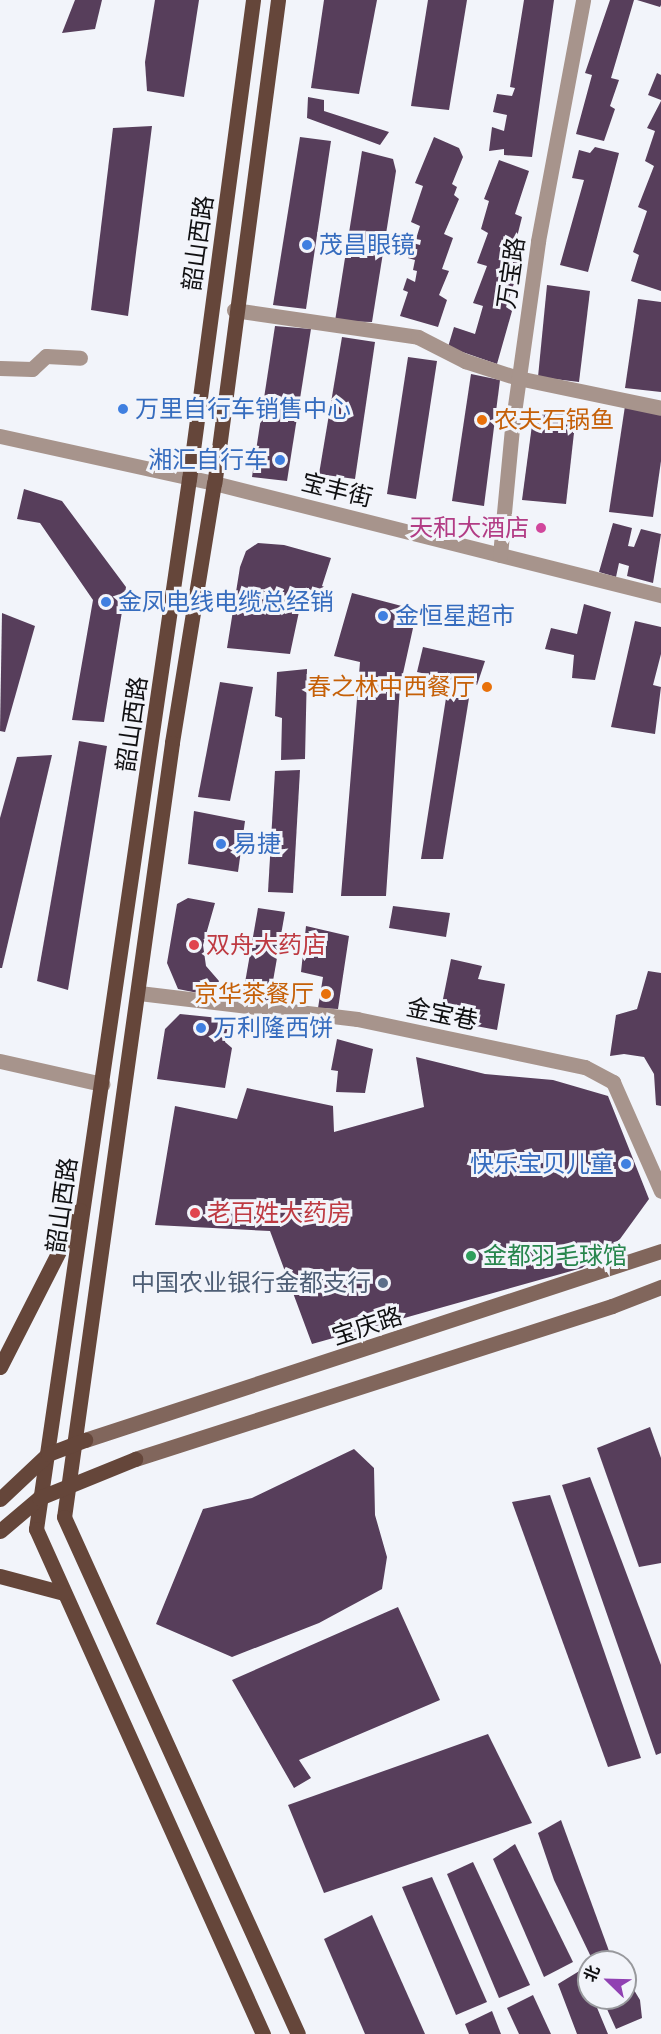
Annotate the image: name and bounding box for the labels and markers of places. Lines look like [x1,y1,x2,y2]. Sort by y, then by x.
place label: 茂昌眼镜 [319,231,415,259]
marker: 茂昌眼镜 [300,238,314,252]
place label: 万里自行车销售中心 [135,395,351,423]
marker: 万里自行车销售中心 [116,402,130,416]
place label: 农夫石锅鱼 [494,406,614,434]
marker: 农夫石锅鱼 [475,413,489,427]
place label: 湘汇自行车 [148,446,268,474]
marker: 湘汇自行车 [273,453,287,467]
place label: 天和大酒店 [409,514,529,542]
marker: 天和大酒店 [534,521,548,535]
place label: 金凤电线电缆总经销 [118,588,334,616]
marker: 金凤电线电缆总经销 [99,595,113,609]
place label: 金恒星超市 [395,602,515,630]
marker: 金恒星超市 [376,609,390,623]
place label: 春之林中西餐厅 [307,673,475,701]
marker: 春之林中西餐厅 [480,680,494,694]
place label: 易捷 [233,830,281,858]
marker: 易捷 [214,837,228,851]
place label: 双舟大药店 [206,931,326,959]
marker: 双舟大药店 [187,938,201,952]
place label: 京华茶餐厅 [194,980,314,1008]
marker: 京华茶餐厅 [319,987,333,1001]
place label: 万利隆西饼 [213,1014,333,1042]
marker: 万利隆西饼 [194,1021,208,1035]
place label: 快乐宝贝儿童 [470,1150,614,1178]
marker: 快乐宝贝儿童 [619,1157,633,1171]
place label: 老百姓大药房 [207,1199,351,1227]
marker: 老百姓大药房 [188,1206,202,1220]
place label: 金都羽毛球馆 [483,1242,627,1270]
marker: 金都羽毛球馆 [464,1249,478,1263]
place label: 中国农业银行金都支行 [131,1269,371,1297]
marker: 中国农业银行金都支行 [376,1276,390,1290]

